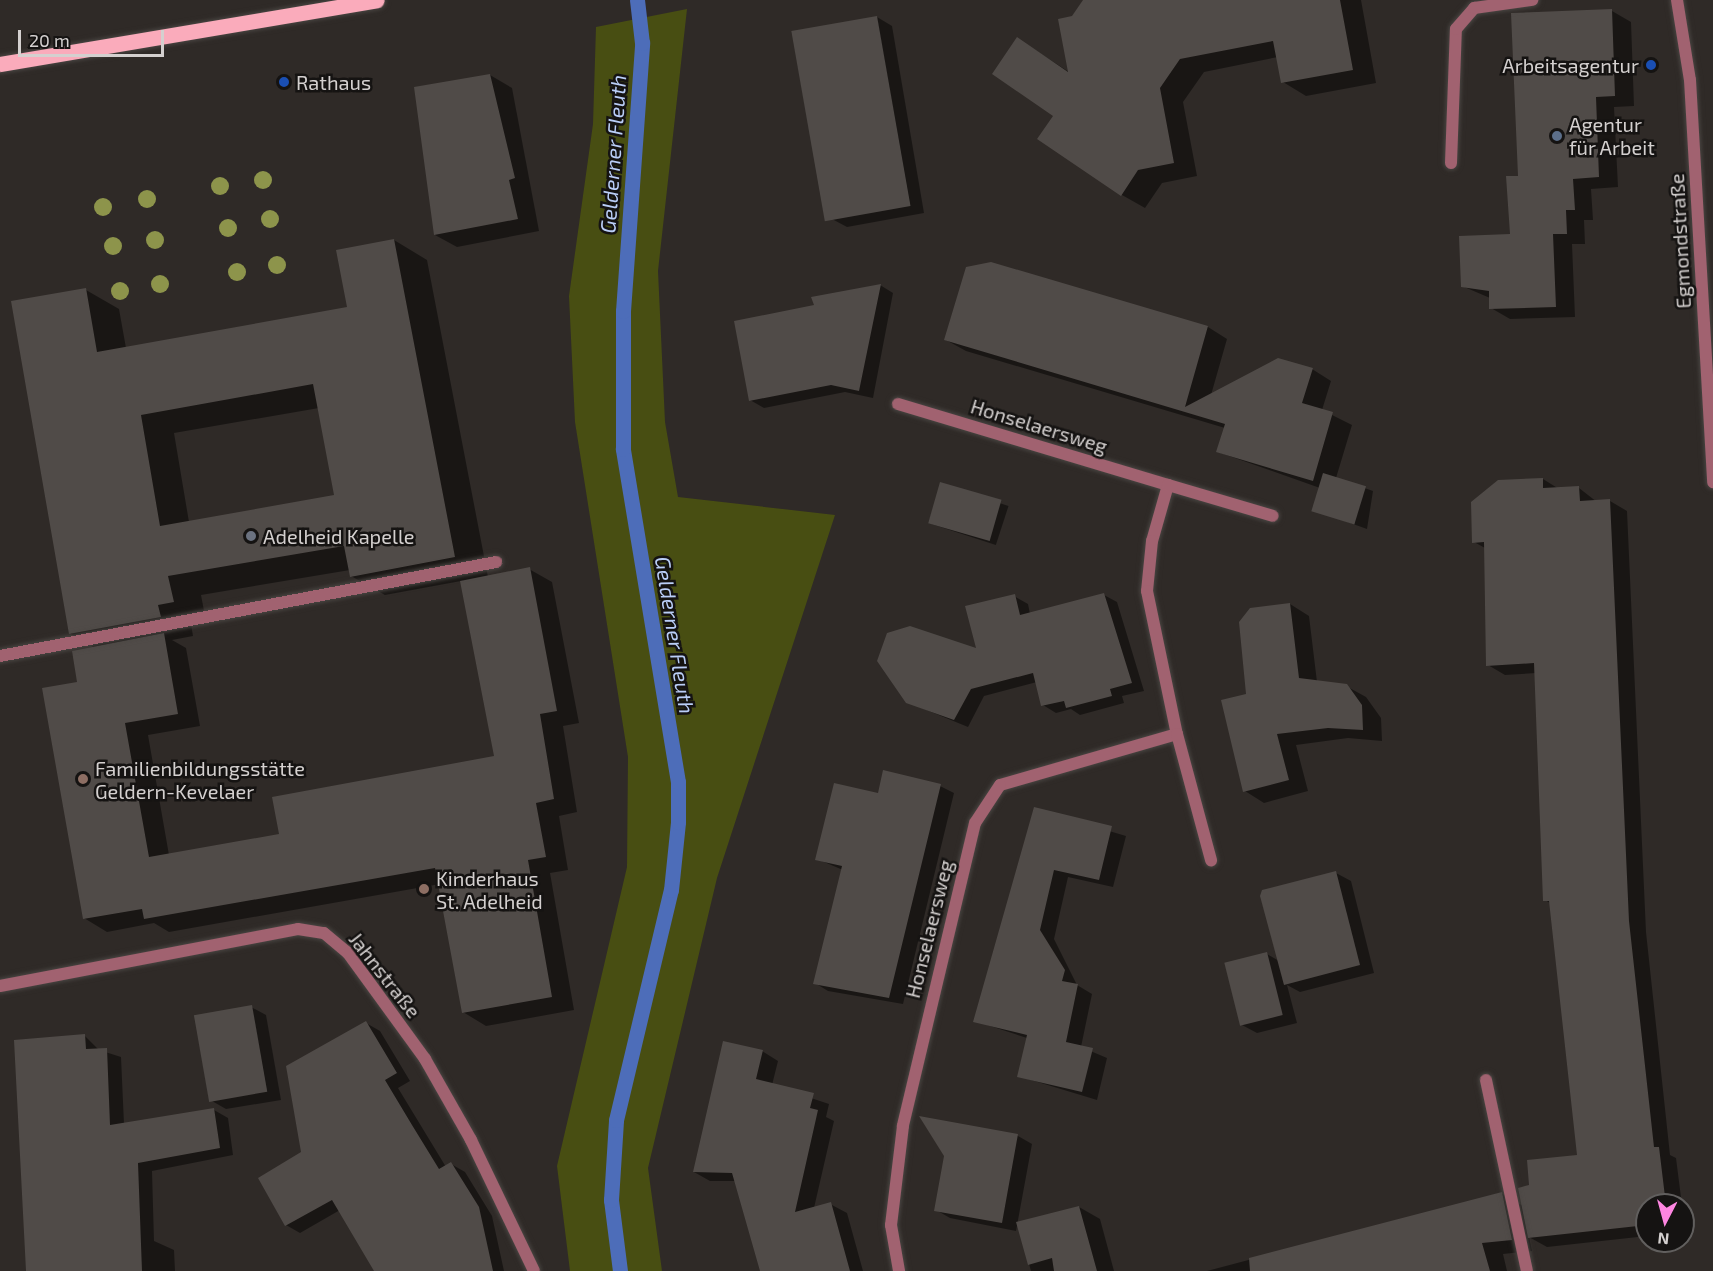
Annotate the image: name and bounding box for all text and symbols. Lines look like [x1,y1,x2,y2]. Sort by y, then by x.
scale bar [21,18,166,56]
text: 20 m [29,29,70,51]
place label: Arbeitsagentur [1502,53,1639,77]
marker: Arbeitsagentur [1644,58,1658,72]
place label: Rathaus [296,70,371,94]
water label: Gelderner Fleuth [595,74,631,234]
marker: Rathaus [277,75,291,89]
place label: Agentur für Arbeit [1569,112,1656,159]
marker: Agentur für Arbeit [1550,129,1564,143]
street label: Egmondstraße [1664,173,1696,309]
street label: Honselaersweg [968,394,1110,458]
place label: Adelheid Kapelle [263,524,415,548]
marker: Adelheid Kapelle [244,529,258,543]
water label: Gelderner Fleuth [650,554,700,716]
place label: Familienbildungsstätte Geldern-Kevelaer [95,756,305,803]
marker: Familienbildungsstätte Geldern-Kevelaer [76,772,90,786]
street label: Honselaersweg [900,857,958,1001]
place label: Kinderhaus St. Adelheid [436,866,543,913]
marker: Kinderhaus St. Adelheid [417,882,431,896]
street label: Jahnstraße [344,927,426,1023]
north arrow [1635,1193,1695,1253]
text: N [1657,1229,1670,1249]

